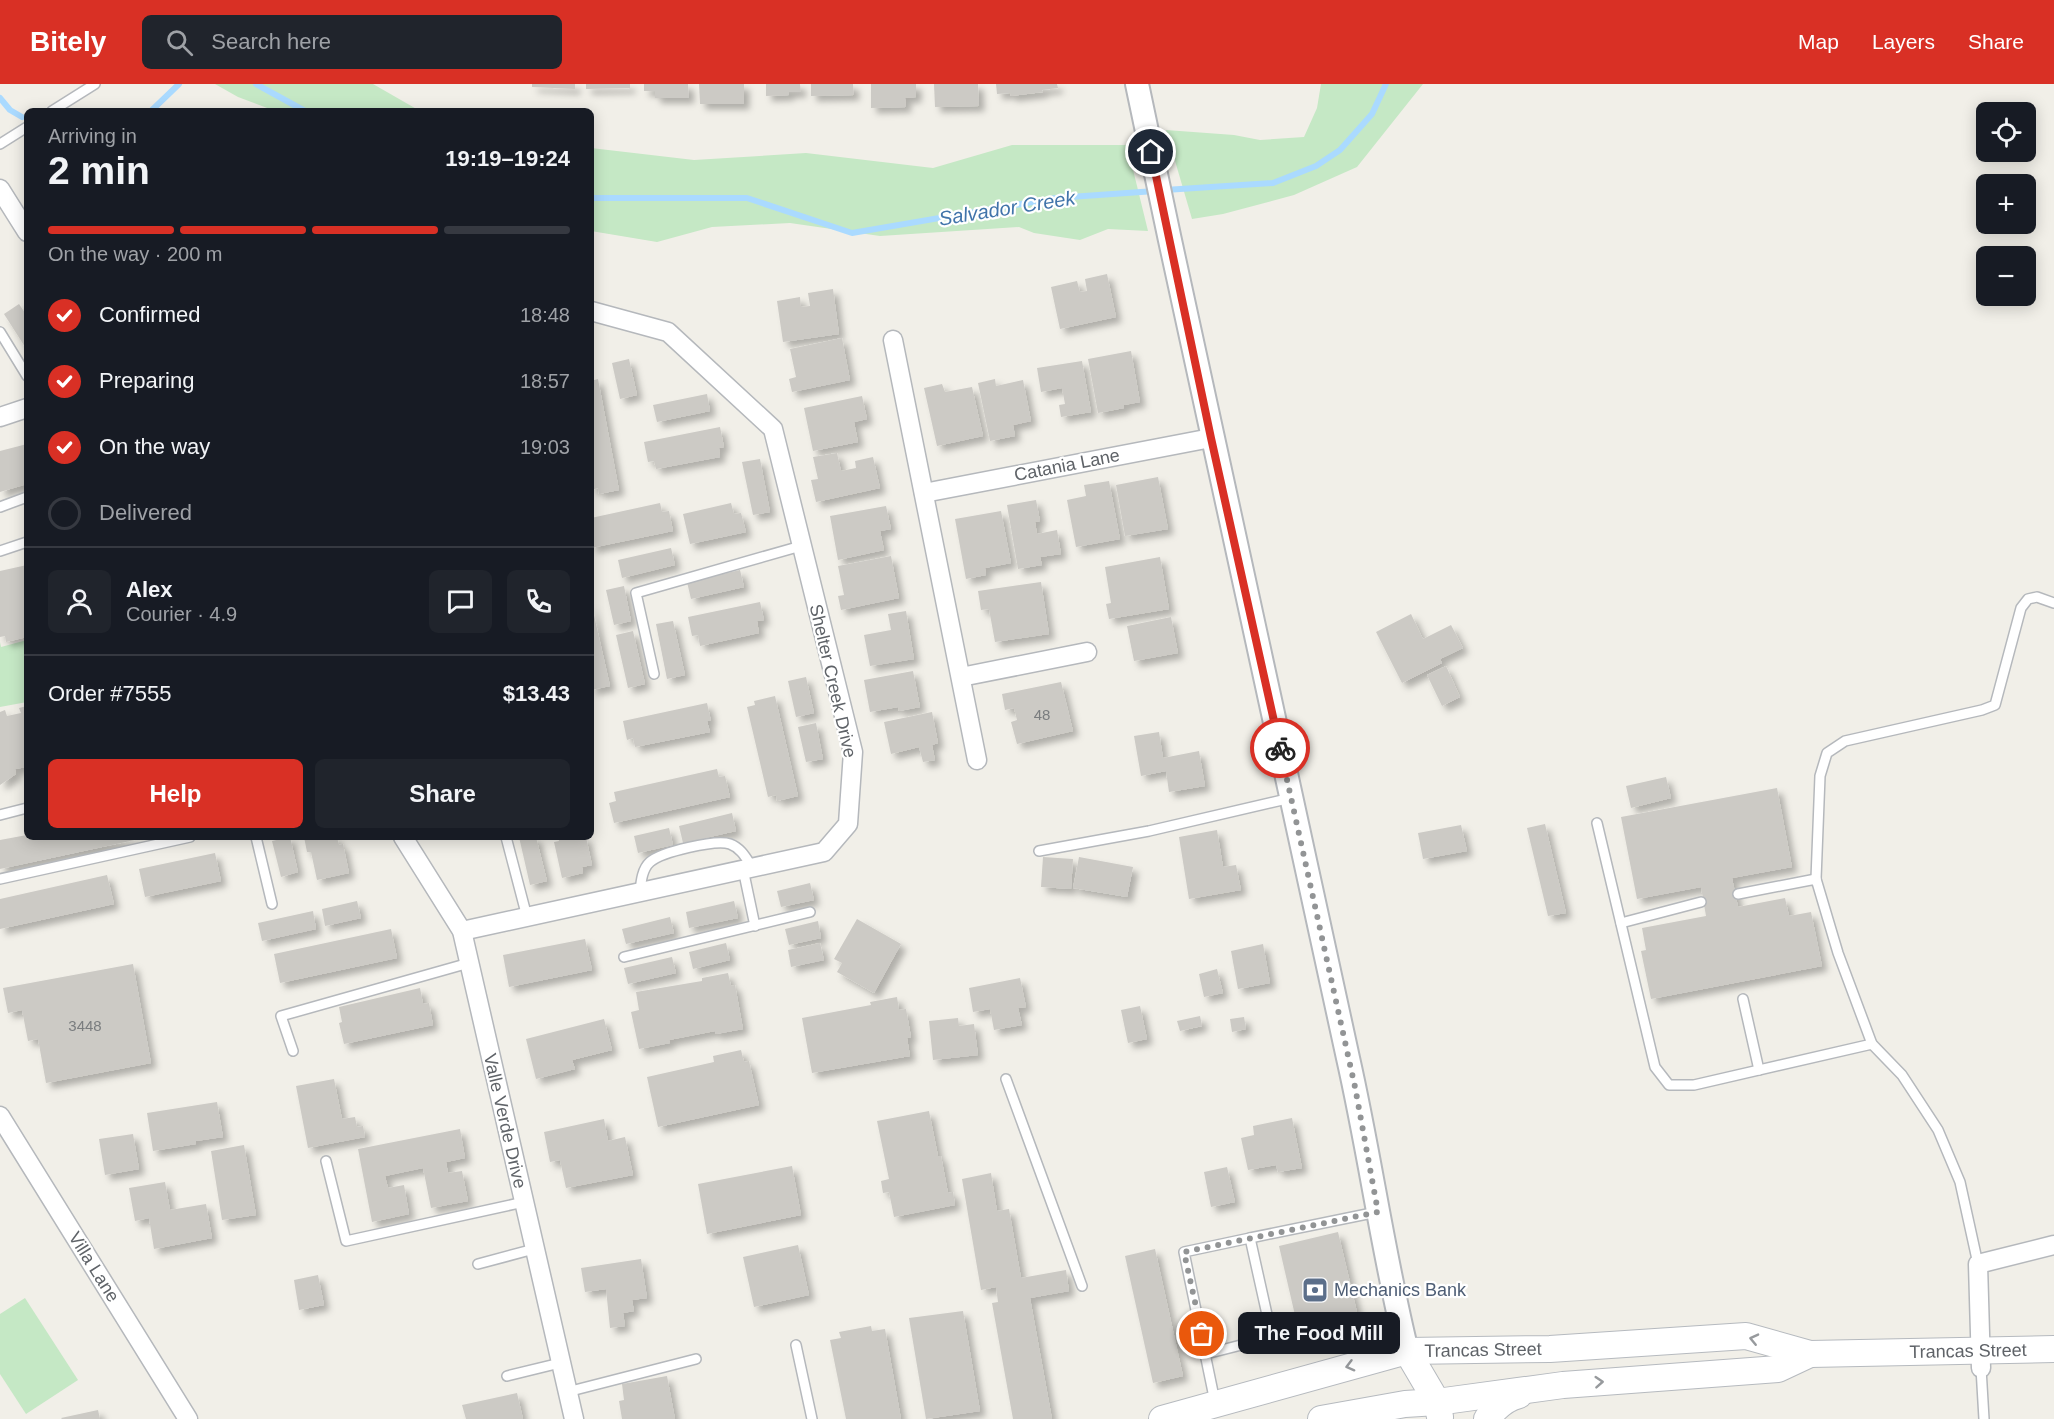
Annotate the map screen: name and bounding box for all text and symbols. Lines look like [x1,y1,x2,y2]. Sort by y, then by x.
search box [142,15,562,69]
text: Bitely [30,26,106,57]
icon: search [163,26,196,59]
text: Search here [211,29,331,54]
text: Map [1798,30,1839,53]
text: Layers [1872,30,1935,53]
text: Share [1968,30,2024,53]
map controls [1976,102,2036,306]
button: locate [1976,102,2036,162]
text: Arriving in [48,125,137,147]
pin [1125,126,1176,177]
icon: home [1134,135,1167,168]
text: 19:19–19:24 [445,146,570,171]
text: 2 min [48,149,150,192]
button: + [1976,174,2036,234]
water label: Salvador Creek [937,186,1078,230]
text: On the way · 200 m [48,243,223,265]
button: − [1976,246,2036,306]
icon: check [48,299,81,332]
text: Confirmed [99,302,200,327]
text: 18:48 [520,304,570,326]
icon: check [48,365,81,398]
text: Preparing [99,368,194,393]
text: 18:57 [520,370,570,392]
icon: check [48,431,81,464]
text: On the way [99,434,210,459]
text: 19:03 [520,436,570,458]
street label: Catania Lane [1013,445,1121,485]
text: Delivered [99,500,192,525]
button: person [48,570,111,633]
button: chat [429,570,492,633]
button: phone [507,570,570,633]
text: Alex [126,577,172,602]
street label: Shelter Creek Drive [806,602,860,760]
text: Courier · 4.9 [126,603,237,625]
text: Order #7555 [48,681,172,706]
text: $13.43 [503,681,570,706]
house number: 48 [1034,706,1050,723]
courier [1250,718,1310,778]
icon: bike [1264,732,1297,765]
button: Help [48,759,303,828]
button: Share [315,759,570,828]
house number: 3448 [68,1017,102,1034]
street label: Valle Verde Drive [480,1052,530,1190]
street label: Villa Lane [65,1228,123,1306]
bank icon: Mechanics Bank [1300,1275,1330,1305]
place label: Mechanics Bank [1334,1280,1467,1300]
pin [1176,1308,1227,1359]
callout: The Food Mill [1238,1313,1400,1355]
icon: bag [1185,1317,1218,1350]
text: The Food Mill [1255,1322,1383,1344]
one-way arrow [1749,1333,1759,1346]
street label: Trancas Street [1424,1339,1542,1361]
street label: Trancas Street [1909,1340,2027,1362]
one-way arrow [1345,1359,1356,1371]
one-way arrow [1594,1376,1603,1389]

